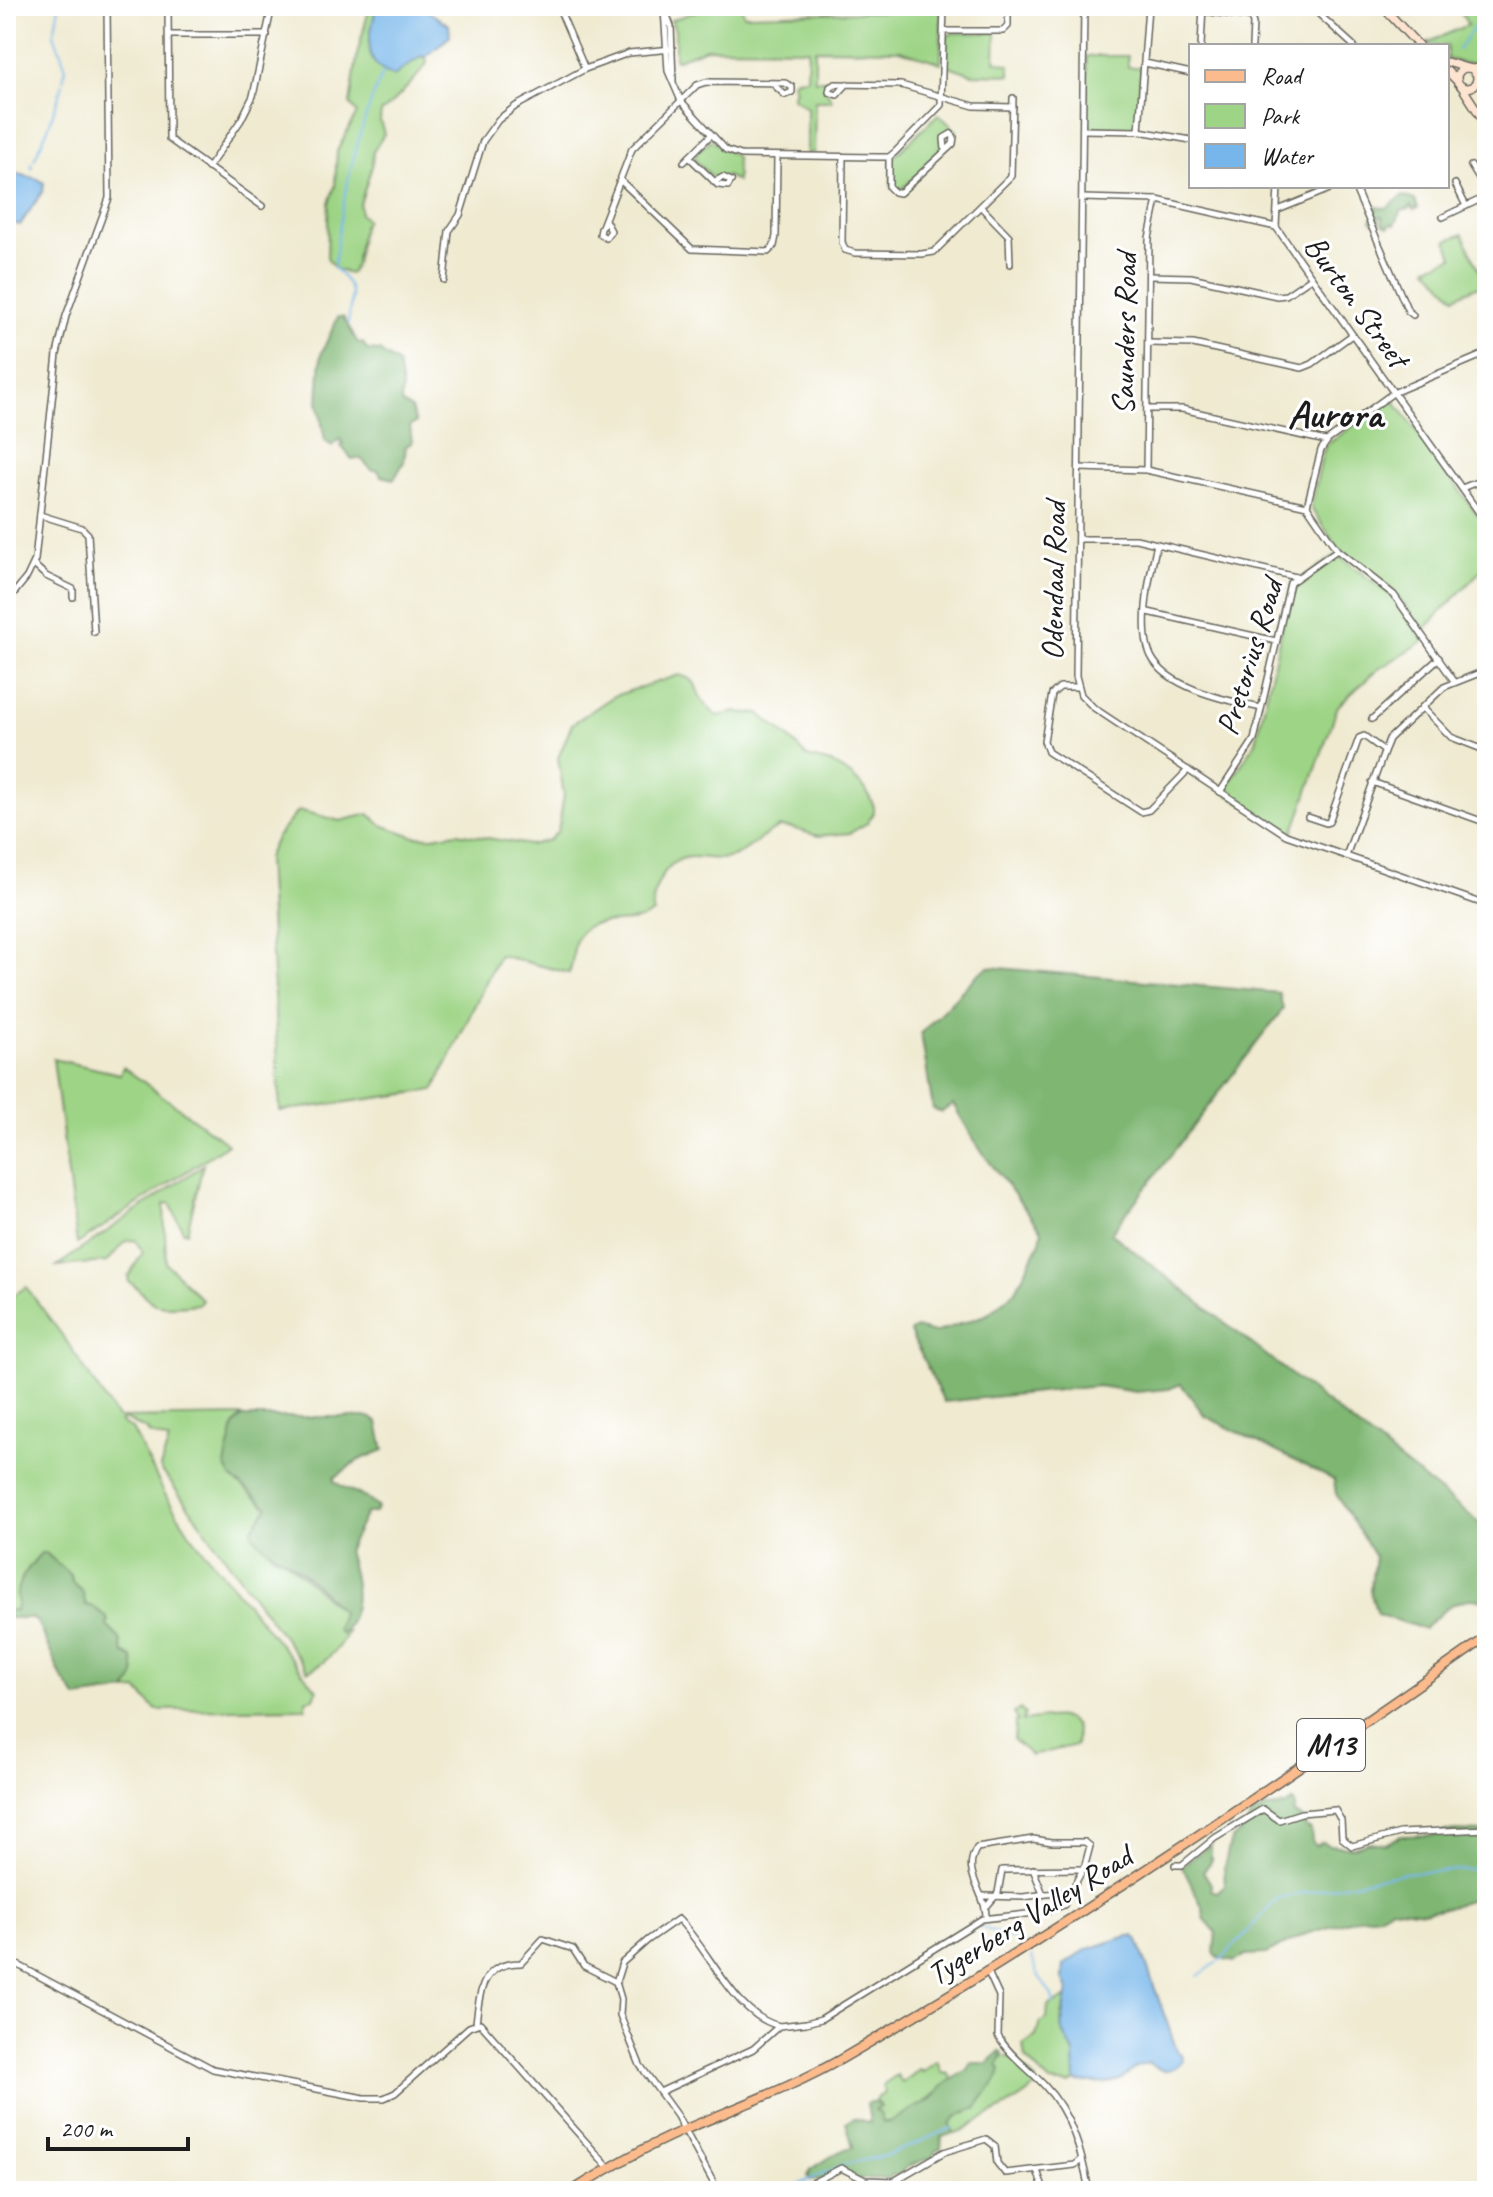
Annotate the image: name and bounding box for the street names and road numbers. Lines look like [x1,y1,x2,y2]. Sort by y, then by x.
street label: Burton Street [1295,227,1421,379]
street label: Saunders Road [1103,247,1147,415]
street label: Odendaal Road [1032,496,1075,661]
street label: Pretorius Road [1206,569,1294,740]
road number: M13 [1297,1719,1365,1771]
street label: Tygerberg Valley Road [919,1834,1143,1995]

